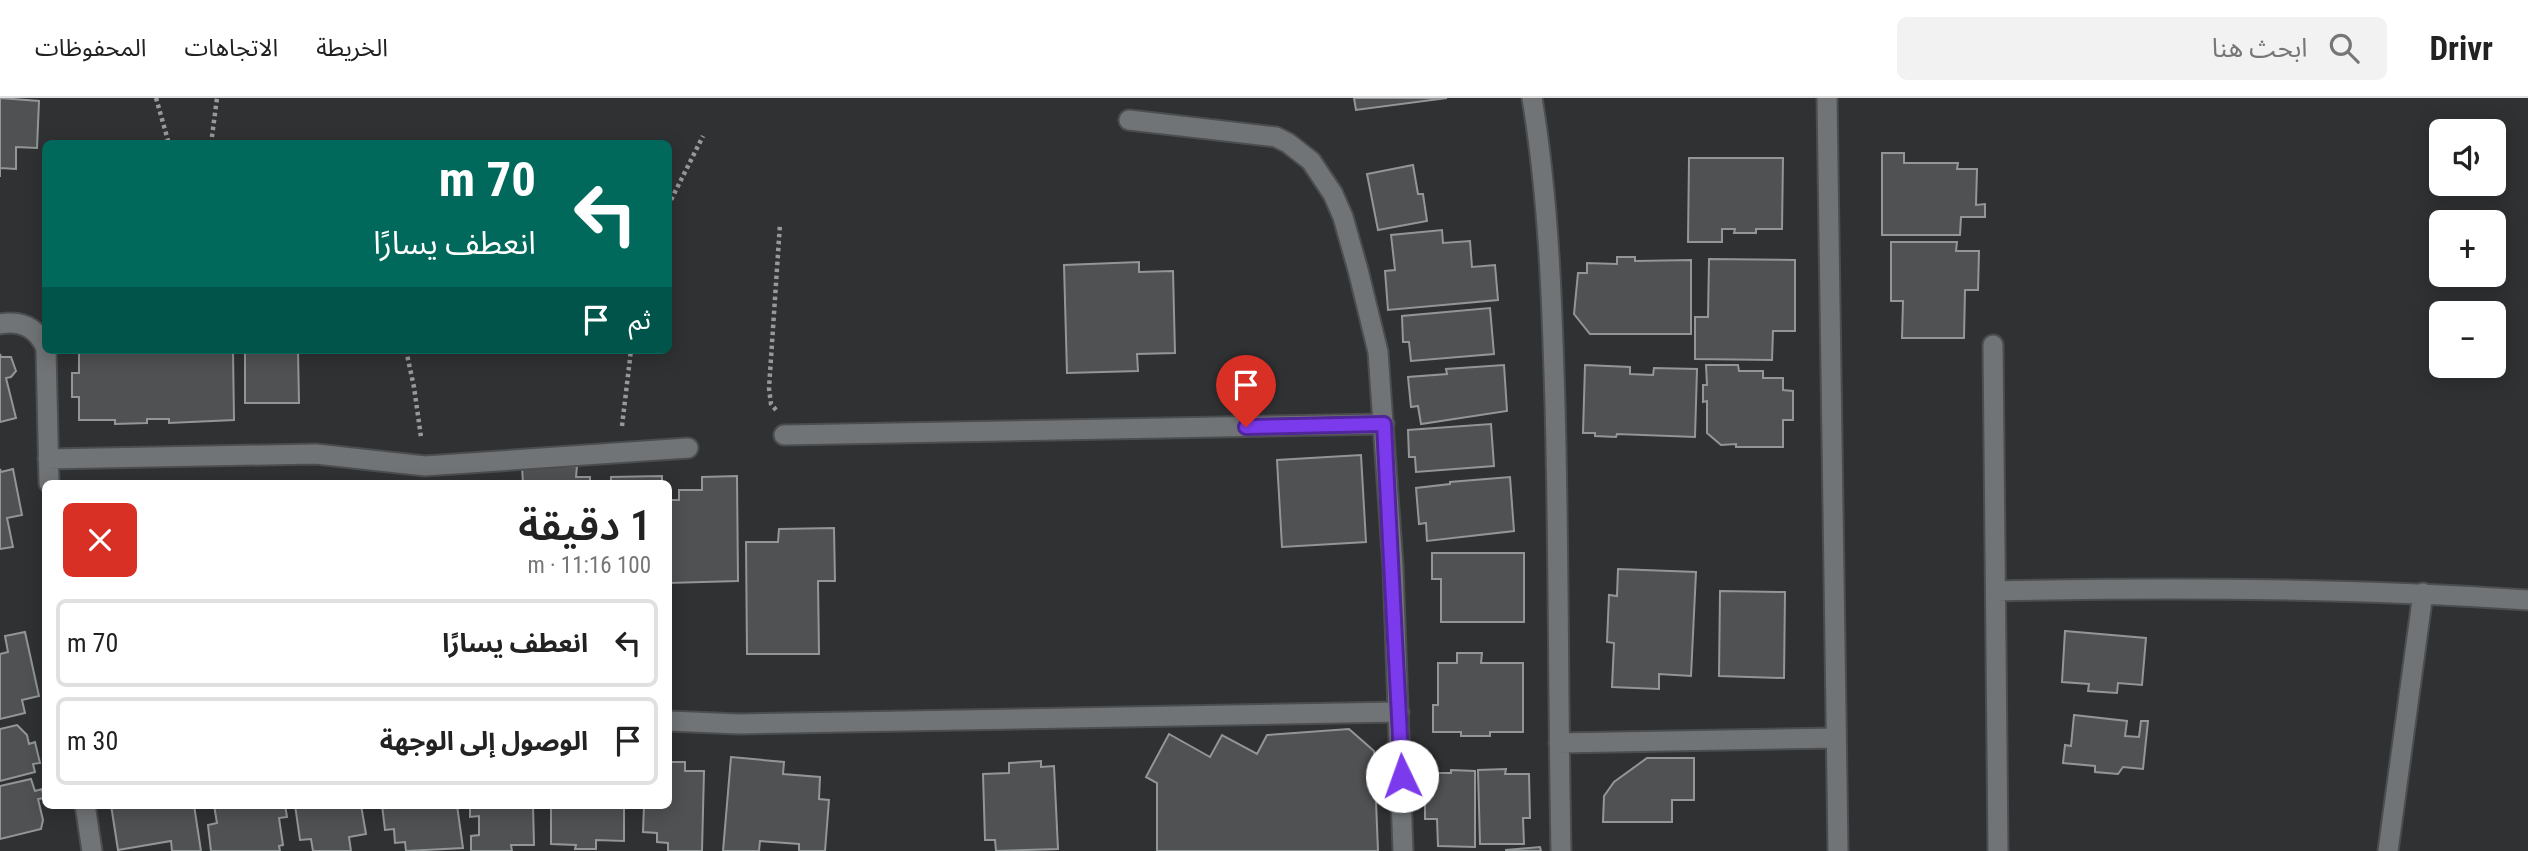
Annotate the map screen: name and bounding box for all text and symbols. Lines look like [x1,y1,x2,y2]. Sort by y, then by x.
search box [1897,17,2387,80]
icon: search [2325,29,2363,67]
text: Drivr [2429,29,2493,68]
text: ابحث هنا [2212,33,2307,63]
text: المحفوظات [35,34,146,62]
text: الاتجاهات [184,34,278,62]
text: الخريطة [316,34,388,62]
map controls [2429,119,2506,378]
button: sound [2429,119,2506,196]
text: 70 m [439,151,536,208]
icon: left [560,168,651,259]
button: + [2429,210,2506,287]
text: انعطف يسارًا [373,224,536,262]
icon: arrive [577,301,615,339]
button: − [2429,301,2506,378]
text: ثم [629,305,651,335]
pin [1216,355,1276,427]
icon: arrive [1227,366,1265,404]
text: 1 دقيقة [518,501,651,550]
button: close [63,503,137,577]
text: 100 m · 11:16 [527,552,651,579]
icon: left [609,624,647,662]
text: 70 m [67,628,118,658]
text: انعطف يسارًا [442,628,588,658]
icon: arrive [609,722,647,760]
text: 30 m [67,726,118,756]
text: الوصول إلى الوجهة [380,726,588,756]
position arrow [1365,739,1439,813]

